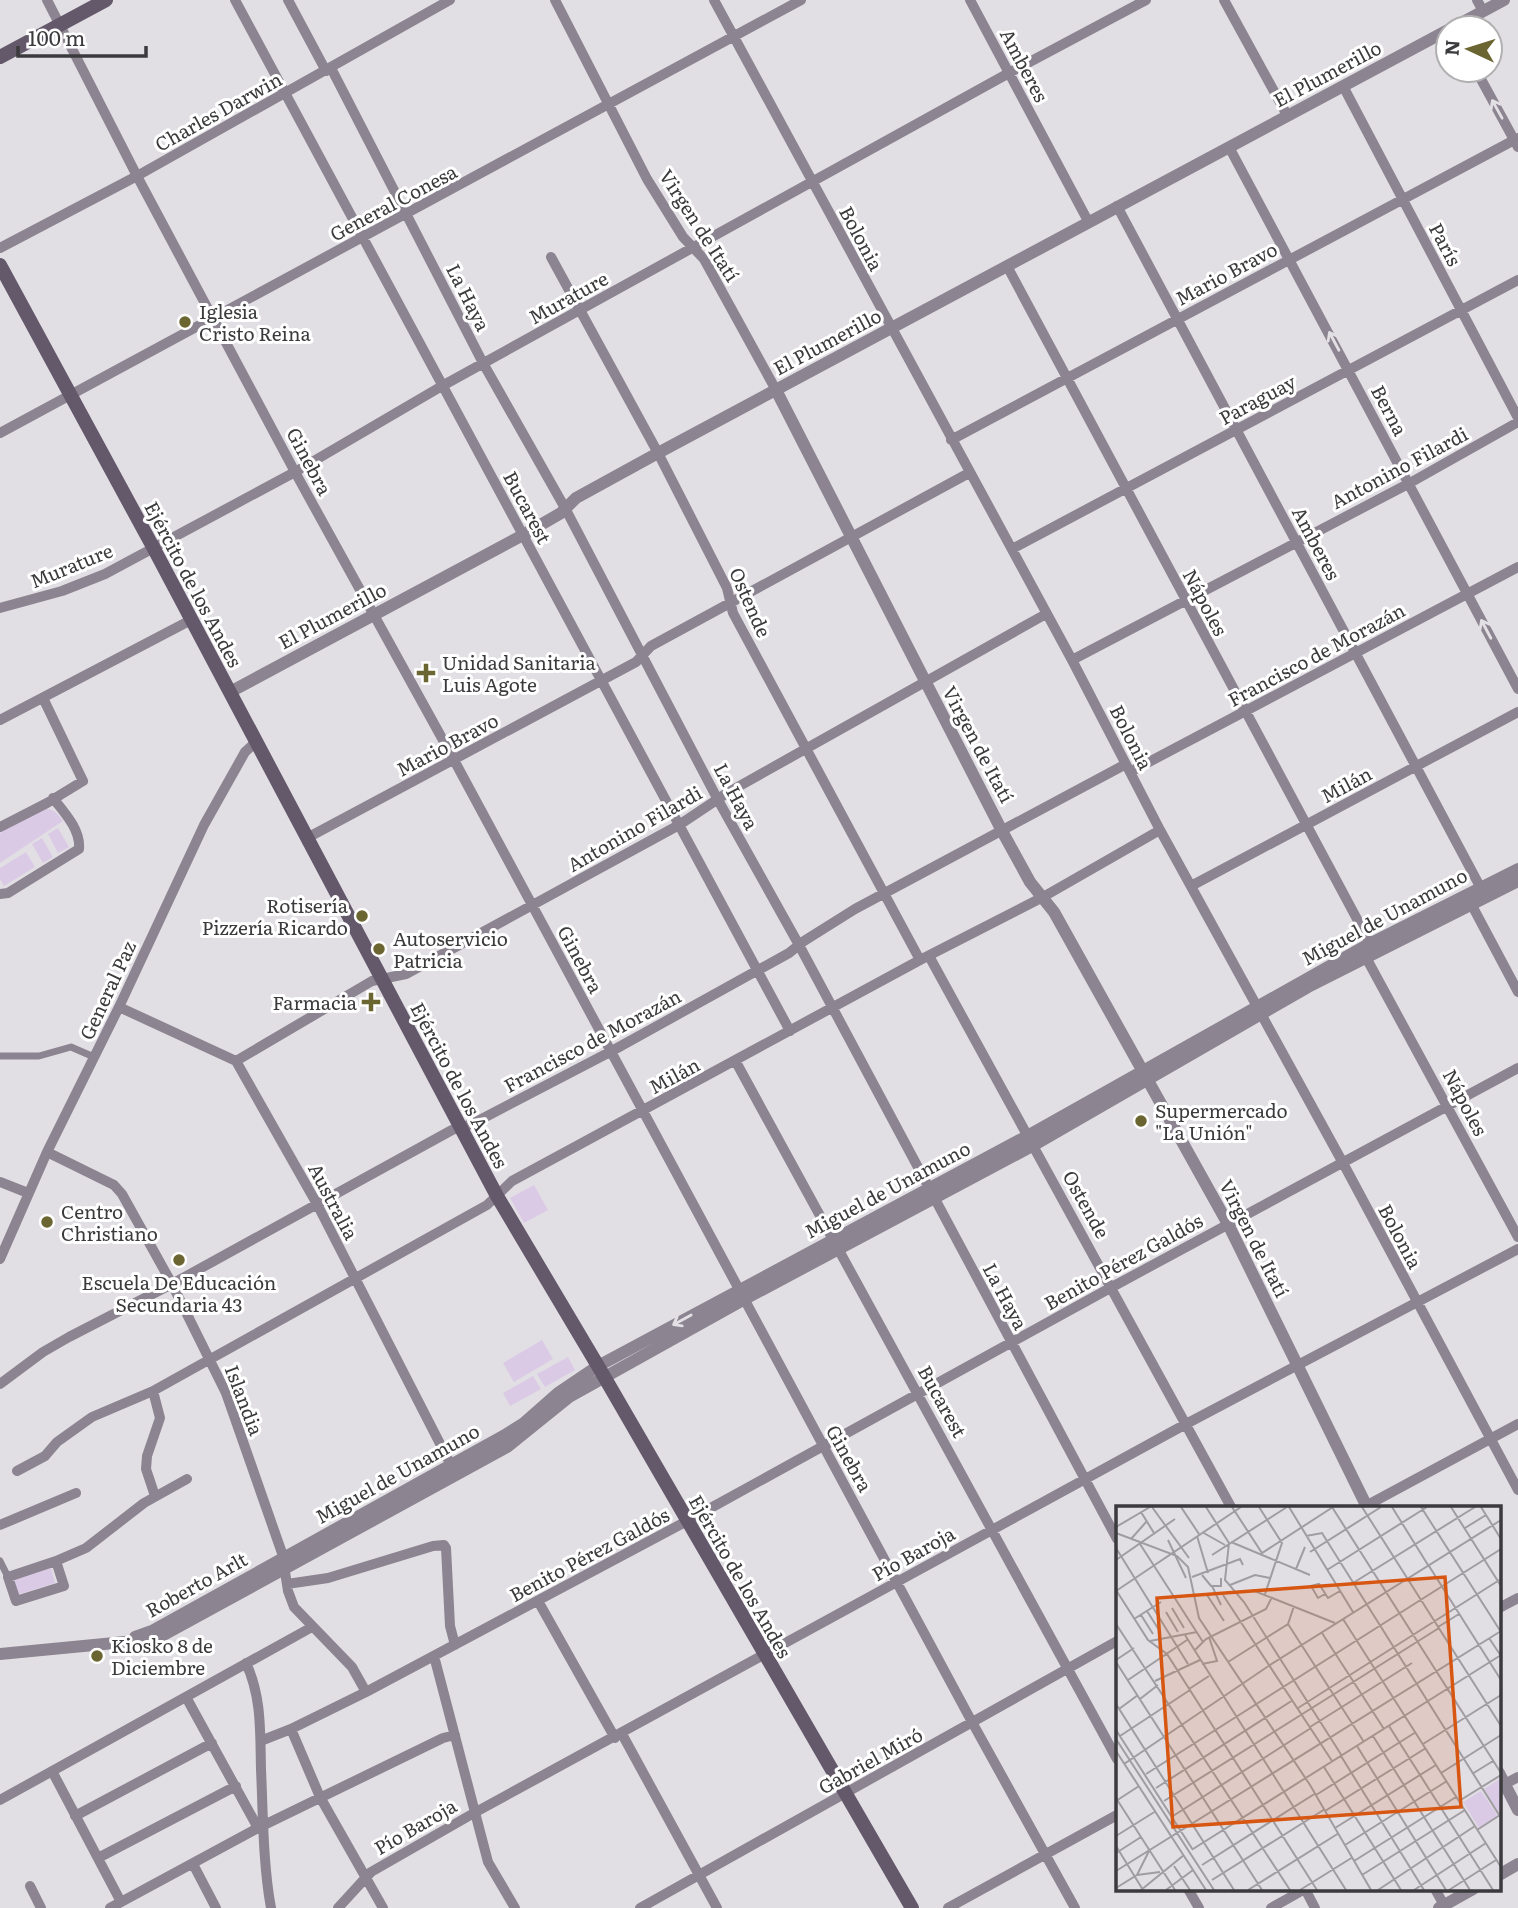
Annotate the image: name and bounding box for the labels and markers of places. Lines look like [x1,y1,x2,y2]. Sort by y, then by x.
place label: Iglesia Cristo Reina [199,297,311,347]
marker: Iglesia Cristo Reina [177,314,193,330]
place label: Unidad Sanitaria Luis Agote [442,648,597,698]
marker: Unidad Sanitaria Luis Agote [416,663,436,683]
place label: Rotisería Pizzería Ricardo [202,891,349,941]
marker: Rotisería Pizzería Ricardo [354,908,370,924]
place label: Autoservicio Patricia [393,924,508,974]
marker: Autoservicio Patricia [371,941,387,957]
place label: Farmacia [272,988,358,1016]
marker: Farmacia [363,994,379,1010]
place label: Supermercado "La Unión" [1155,1096,1288,1146]
marker: Supermercado "La Unión" [1133,1113,1149,1129]
place label: Centro Christiano [61,1197,158,1247]
marker: Centro Christiano [39,1214,55,1230]
marker: Escuela De Educación Secundaria 43 [171,1252,187,1268]
place label: Escuela De Educación Secundaria 43 [82,1268,276,1318]
place label: Kiosko 8 de Diciembre [111,1631,213,1681]
marker: Kiosko 8 de Diciembre [89,1648,105,1664]

